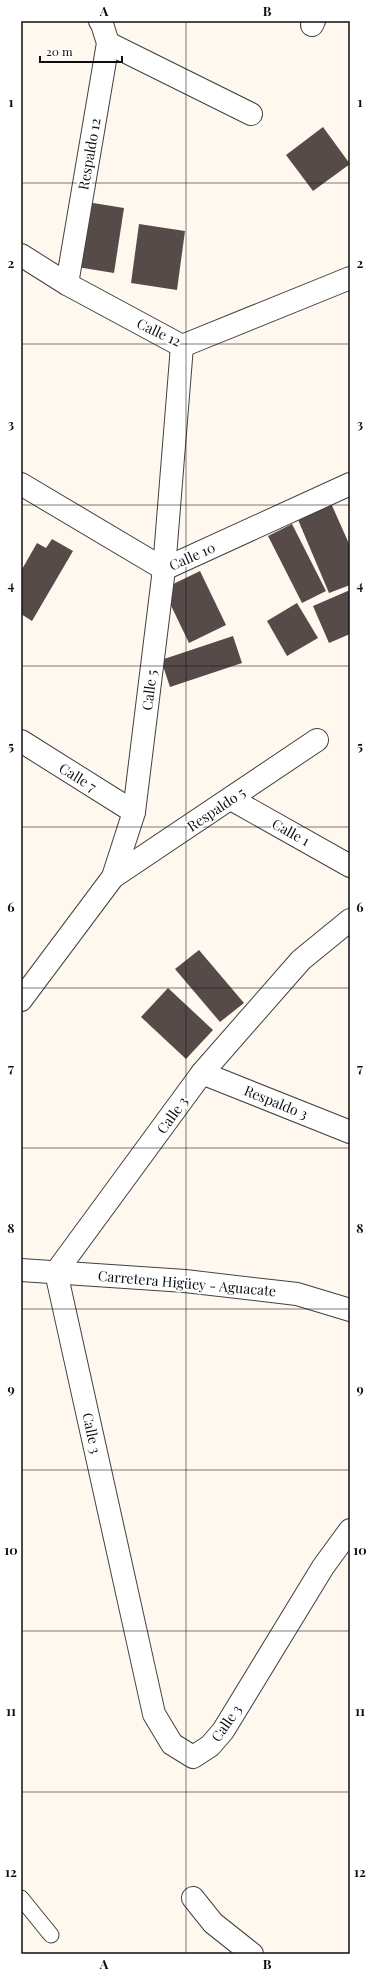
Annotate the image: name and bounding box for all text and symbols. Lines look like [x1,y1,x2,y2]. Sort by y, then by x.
text: A [99,2,109,19]
text: B [263,2,272,19]
scale bar [40,38,122,64]
text: 20 m [46,43,73,59]
text: 1 [9,93,14,110]
text: 1 [358,93,363,110]
street label: Respaldo 12 [73,116,105,191]
text: 2 [8,254,15,271]
text: 2 [357,254,364,271]
street label: Calle 12 [134,313,185,351]
text: 3 [8,415,14,432]
text: 3 [357,415,363,432]
street label: Calle 10 [166,537,218,575]
text: 4 [8,576,15,593]
text: 4 [357,576,364,593]
street label: Calle 5 [137,668,161,711]
text: 5 [8,737,14,754]
text: 5 [357,737,363,754]
street label: Calle 7 [56,758,101,796]
street label: Respaldo 5 [183,782,249,835]
street label: Calle 1 [269,814,313,850]
text: 6 [7,898,15,915]
text: 6 [356,898,364,915]
text: 7 [8,1059,14,1076]
text: 7 [357,1059,363,1076]
street label: Respaldo 3 [241,1081,311,1123]
street label: Calle 3 [152,1093,192,1137]
text: 8 [7,1219,15,1236]
text: 8 [356,1219,364,1236]
street label: Carretera Higüey - Aguacate [97,1266,277,1300]
text: 9 [7,1380,15,1397]
text: 9 [356,1380,364,1397]
street label: Calle 3 [78,1411,106,1455]
text: 10 [4,1541,18,1558]
text: 10 [353,1541,367,1558]
street label: Calle 3 [206,1701,246,1745]
text: 11 [6,1702,16,1719]
text: 11 [355,1702,365,1719]
text: 12 [5,1863,17,1880]
text: 12 [354,1863,366,1880]
text: A [99,1955,109,1972]
text: B [263,1955,272,1972]

